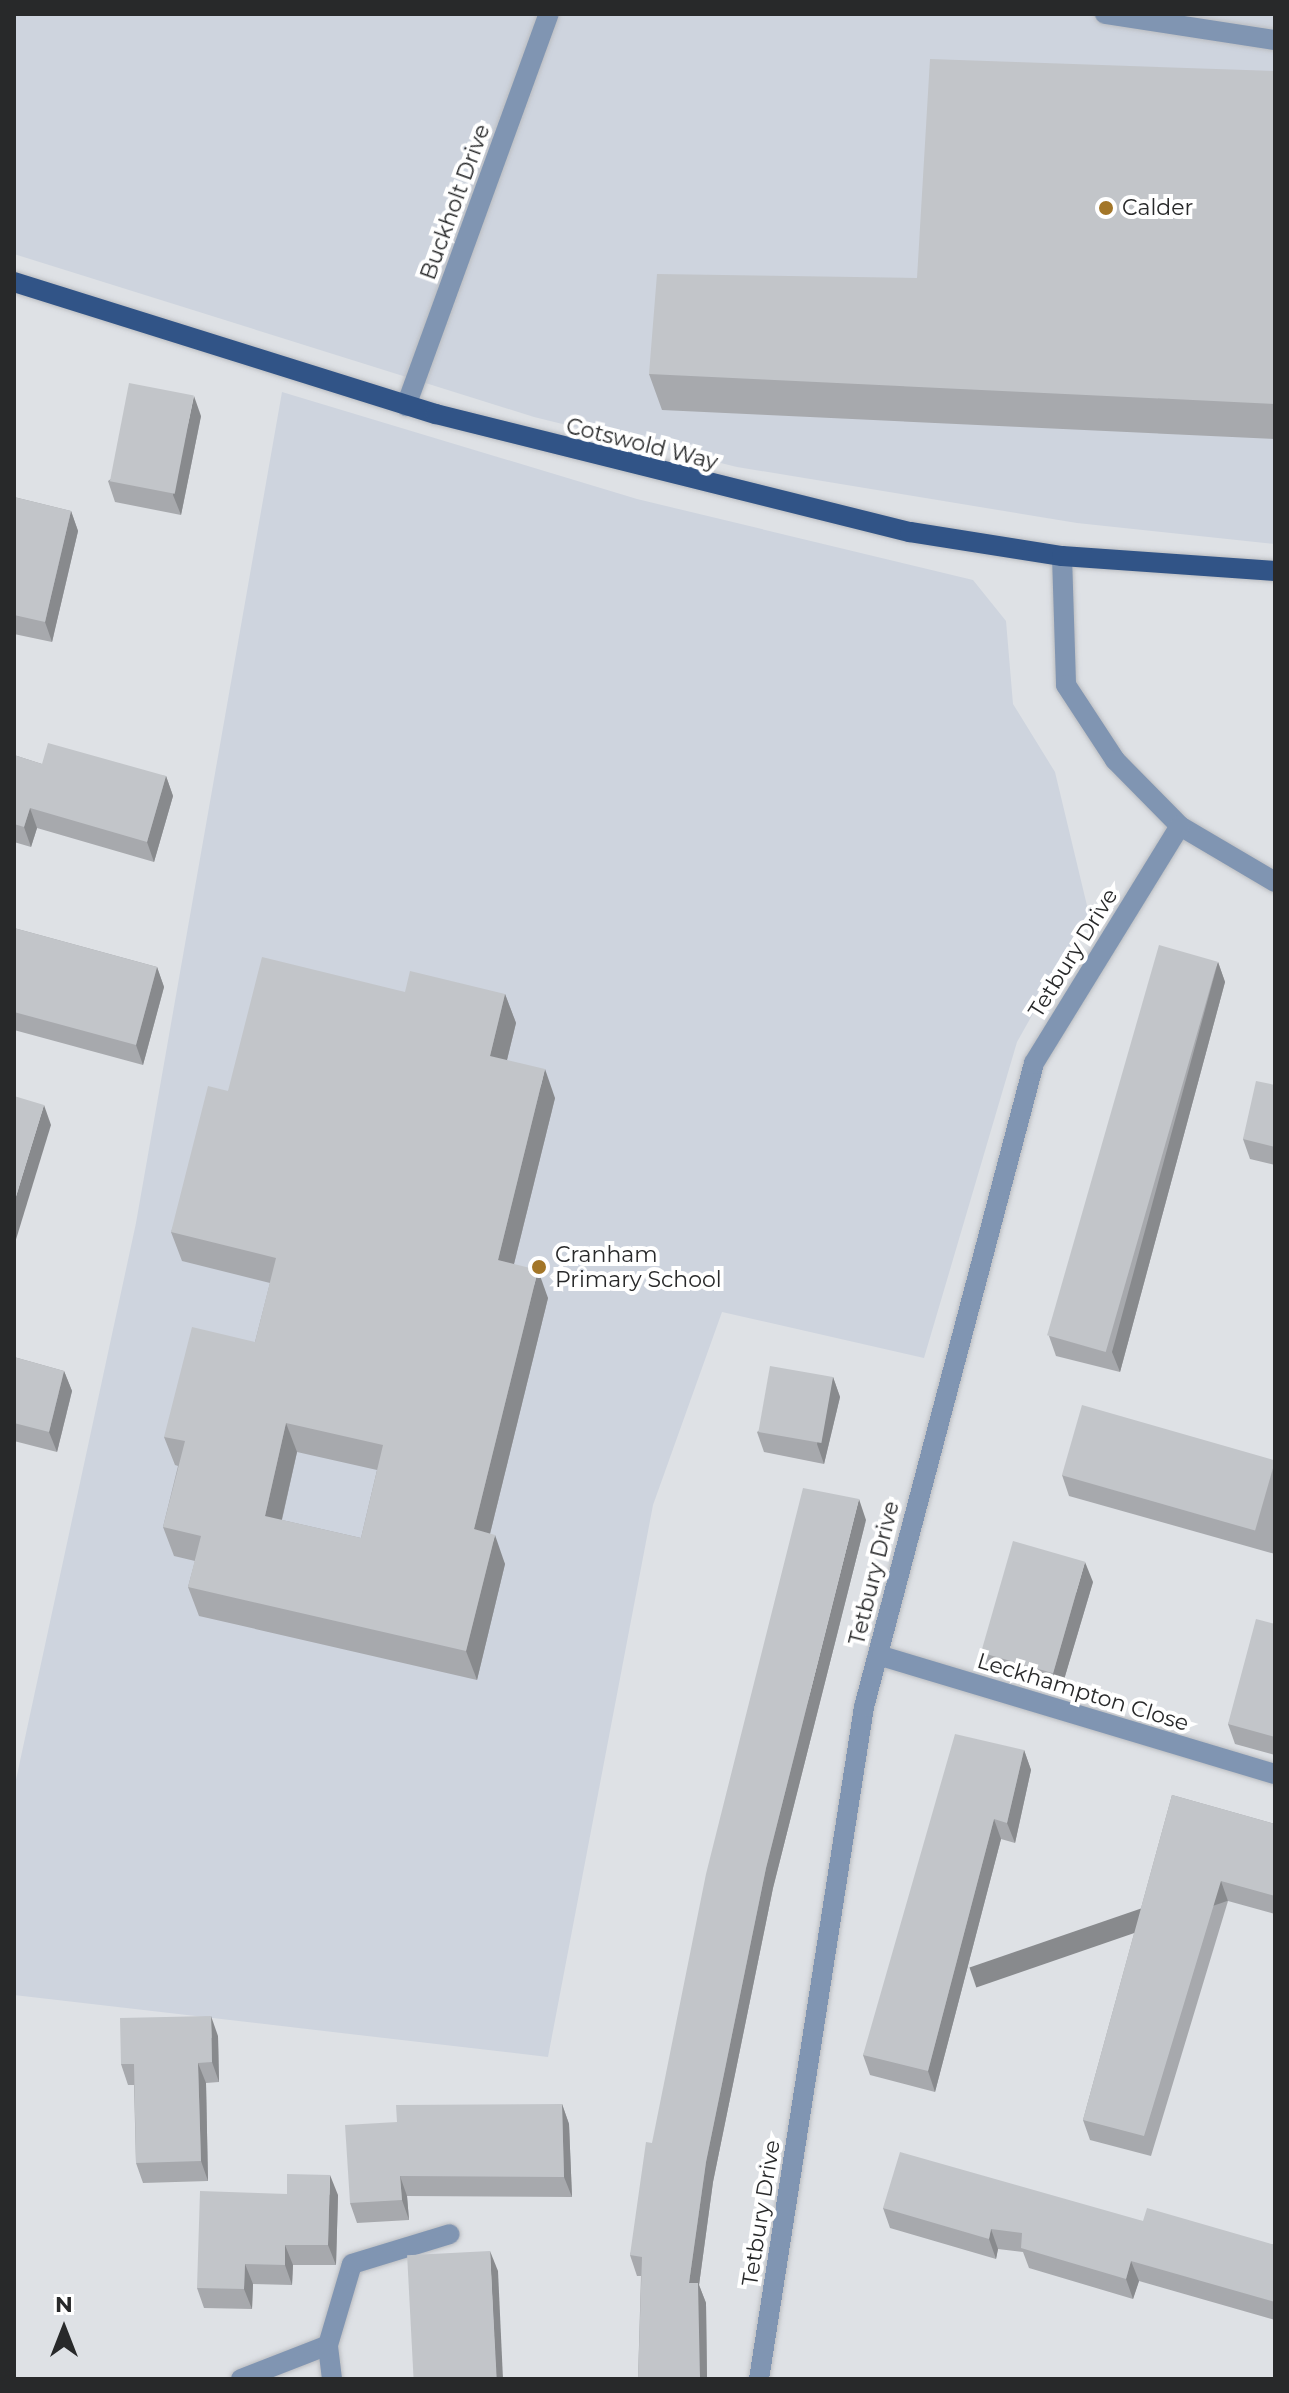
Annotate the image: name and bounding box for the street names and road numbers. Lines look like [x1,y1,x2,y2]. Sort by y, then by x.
street label: Buckholt Drive [415,121,495,283]
street label: Cotswold Way [563,412,721,476]
street label: Tetbury Drive [1023,884,1123,1022]
street label: Tetbury Drive [843,1498,905,1648]
street label: Leckhampton Close [974,1647,1192,1737]
street label: Tetbury Drive [736,2138,786,2288]

